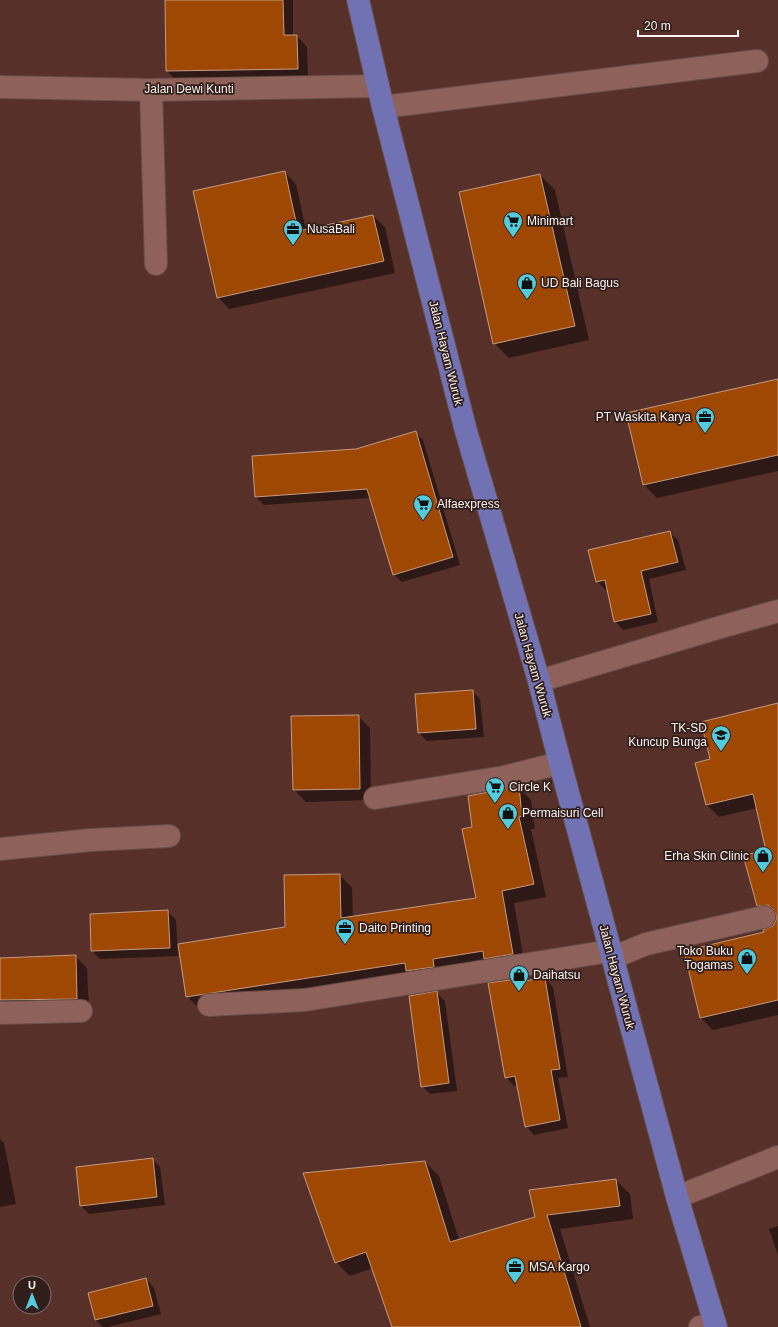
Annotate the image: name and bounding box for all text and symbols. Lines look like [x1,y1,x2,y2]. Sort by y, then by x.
scale bar [638,12,738,38]
text: 20 m [644,19,671,33]
street label: Jalan Dewi Kunti [144,82,234,96]
supermarket icon: Minimart [502,210,524,238]
place label: Minimart [527,214,574,228]
office icon: NusaBali [282,218,304,246]
place label: NusaBali [307,222,355,236]
shop icon: UD Bali Bagus [516,272,538,300]
place label: UD Bali Bagus [541,276,619,290]
street label: Jalan Hayam Wuruk [426,299,466,408]
office icon: PT Waskita Karya [694,406,716,434]
place label: PT Waskita Karya [596,410,691,424]
supermarket icon: Alfaexpress [412,493,434,521]
place label: Alfaexpress [437,497,500,511]
street label: Jalan Hayam Wuruk [511,611,555,720]
place label: TK-SD Kuncup Bunga [628,721,707,749]
school or university icon: TK-SD Kuncup Bunga [710,724,732,752]
supermarket icon: Circle K [484,776,506,804]
place label: Circle K [509,780,551,794]
shop icon: Permaisuri Cell [497,802,519,830]
place label: Permaisuri Cell [522,806,603,820]
shop icon: Erha Skin Clinic [752,845,774,873]
place label: Erha Skin Clinic [664,849,749,863]
office icon: Daito Printing [334,917,356,945]
place label: Daito Printing [359,921,431,935]
street label: Jalan Hayam Wuruk [596,923,638,1032]
place label: Toko Buku Togamas [677,944,733,972]
shop icon: Toko Buku Togamas [736,947,758,975]
shop icon: Daihatsu [508,964,530,992]
place label: Daihatsu [533,968,580,982]
office icon: MSA Kargo [504,1256,526,1284]
place label: MSA Kargo [529,1260,590,1274]
north arrow [12,1275,52,1315]
text: U [28,1279,36,1291]

